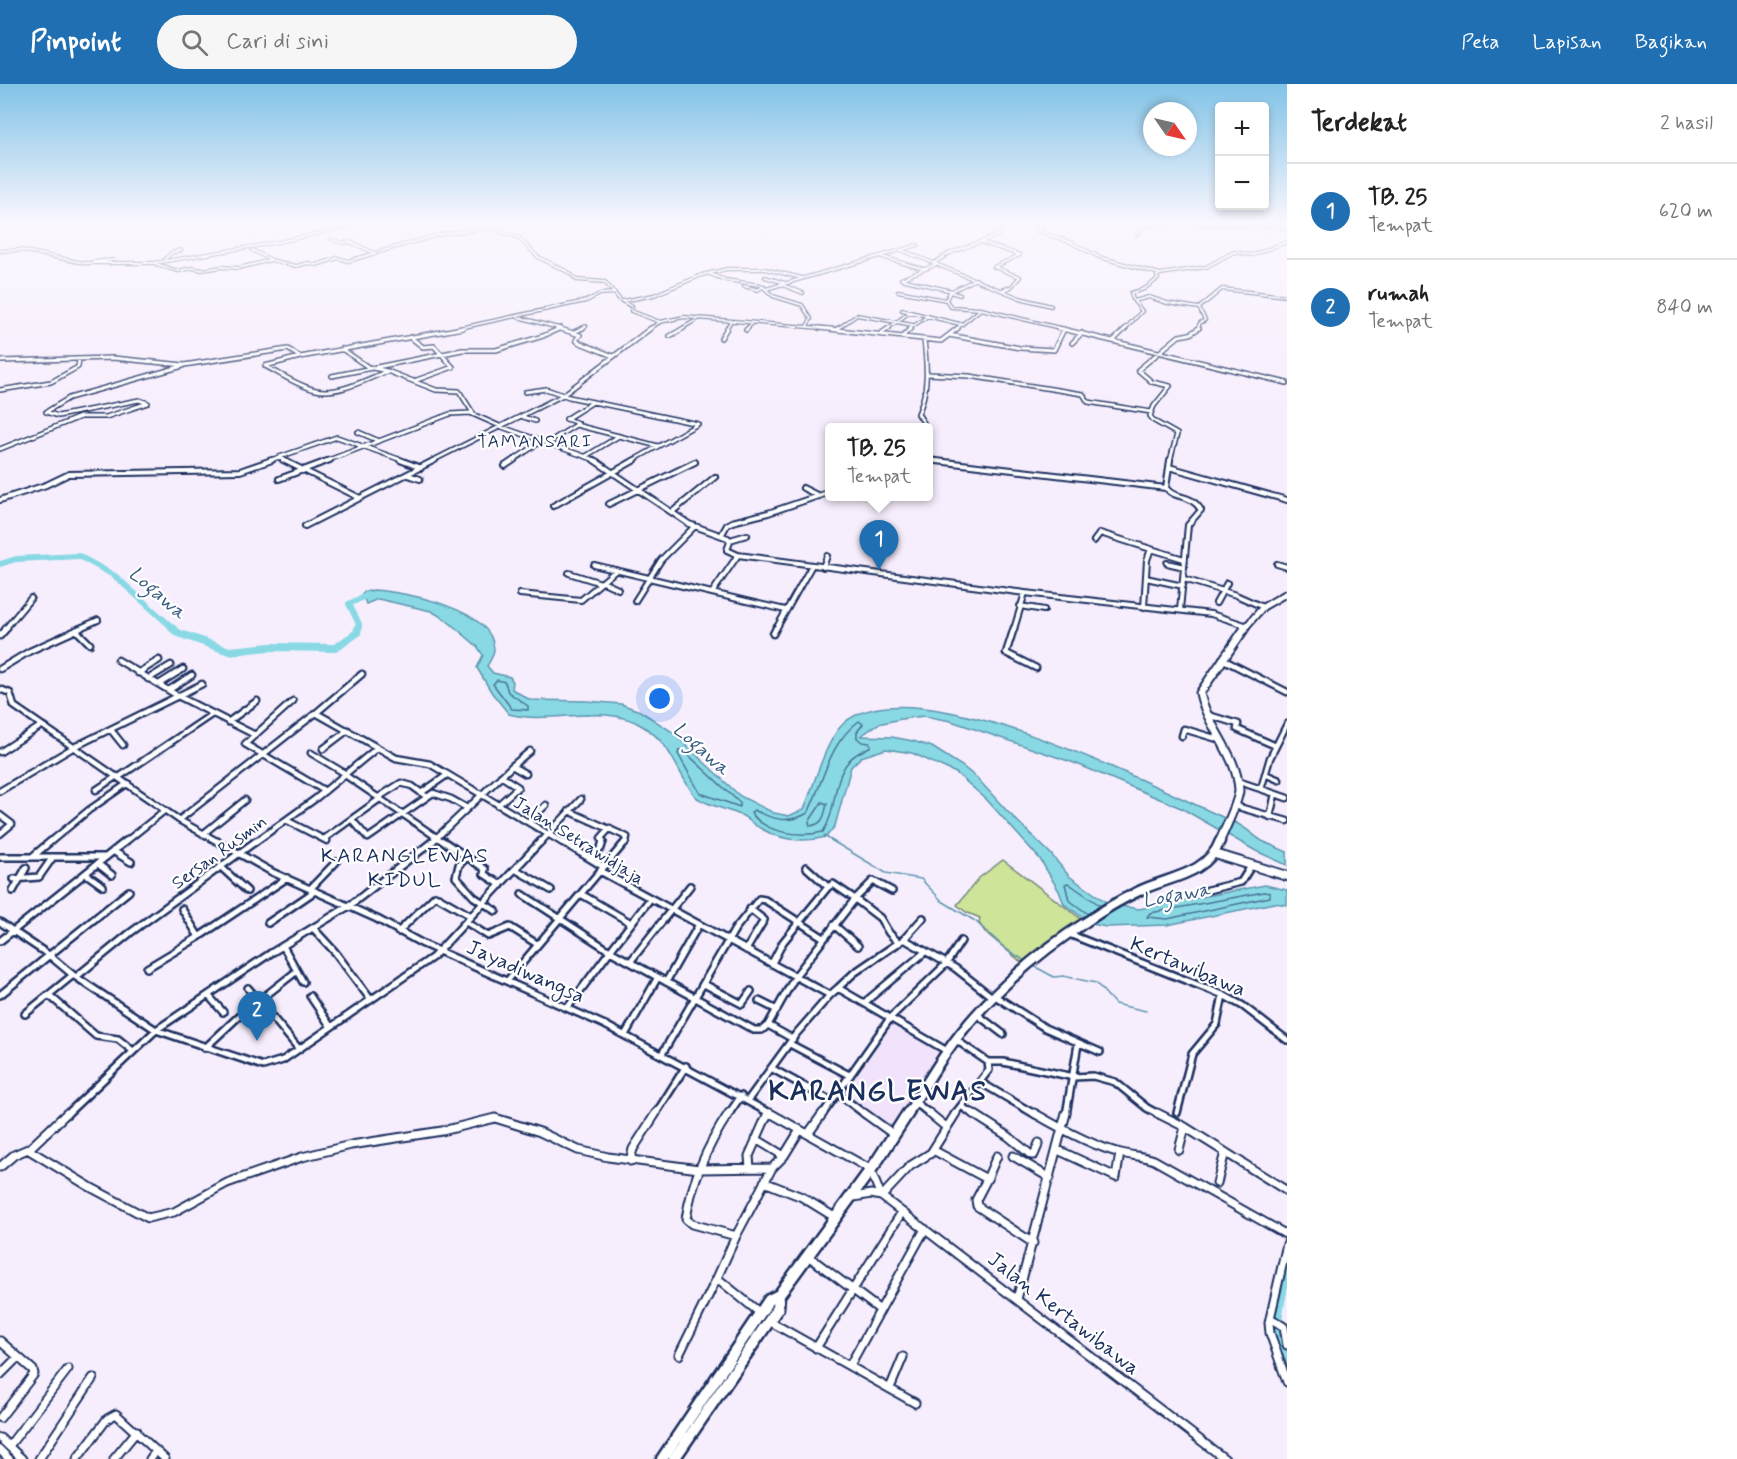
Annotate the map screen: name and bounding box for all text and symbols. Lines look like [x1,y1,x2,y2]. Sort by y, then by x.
search box [157,15,577,69]
text: Pinpoint [30,24,121,61]
icon: search [178,26,211,59]
text: Cari di sini [226,28,329,56]
text: Peta [1461,28,1500,56]
text: Lapisan [1533,28,1602,56]
text: Bagikan [1635,28,1707,56]
north arrow [1143,102,1197,156]
map controls [1215,102,1269,210]
button: + [1215,102,1269,156]
text: Terdekat [1311,106,1407,140]
text: 2 hasil [1660,110,1713,137]
button: − [1215,156,1269,210]
text: TB. 25 [1368,184,1427,212]
text: 1 [1326,198,1335,225]
text: 620 m [1659,198,1713,225]
text: Tempat [1368,212,1433,239]
text: rumah [1368,280,1429,308]
text: 2 [1326,294,1335,321]
text: 840 m [1656,294,1713,321]
text: Tempat [1368,308,1433,335]
popup [825,423,933,501]
district label: TAMANSARI [477,430,593,454]
text: TB. 25 [847,435,906,463]
text: Tempat [847,463,911,490]
pin: 1 [860,520,898,570]
water label: Logawa [121,561,192,628]
your location [645,684,674,713]
water label: Logawa [665,716,736,784]
street label: Jalan Setrawidjaja [509,791,648,891]
street label: Sersan Rusmin [167,810,272,896]
district label: KARANGLEWAS KIDUL [321,842,489,894]
water label: Logawa [1141,876,1213,917]
street label: Kertawibawa [1126,930,1250,1004]
street label: Jayadiwangsa [462,933,589,1011]
pin: 2 [238,992,276,1041]
district label: KARANGLEWAS [768,1074,988,1111]
street label: Jalan Kertawibawa [982,1246,1145,1382]

